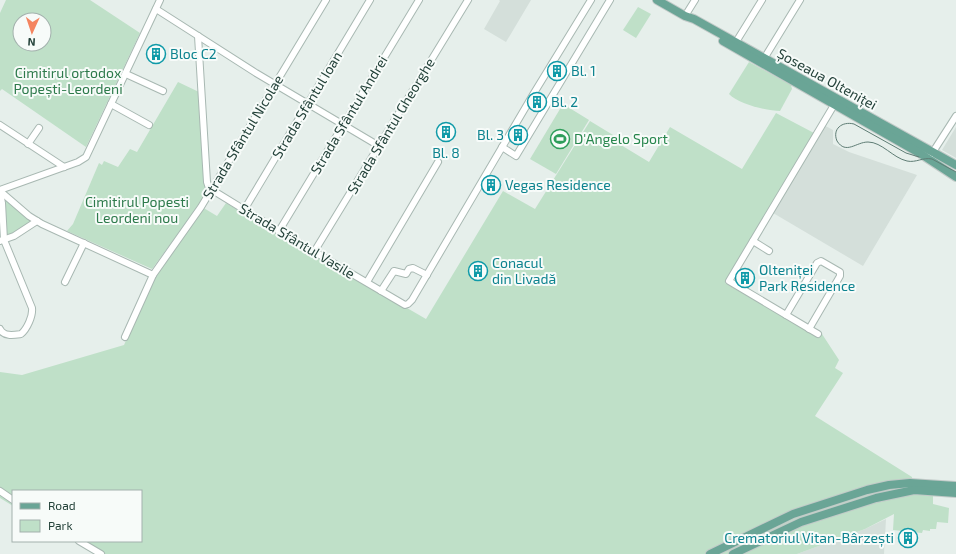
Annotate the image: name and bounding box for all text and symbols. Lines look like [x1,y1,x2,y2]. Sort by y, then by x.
north arrow [12,12,52,52]
text: N [27,36,36,49]
building icon: Bloc C2 [145,43,167,65]
street label: Șoseaua Olteniței [774,44,880,114]
place label: Bloc C2 [170,45,217,62]
street label: Strada Sfântul Ioan [268,48,345,161]
street label: Strada Sfântul Andrei [306,52,391,177]
street label: Strada Sfântul Gheorghe [343,55,438,197]
building icon: Bl. 1 [546,60,568,82]
place label: Bl. 1 [571,62,596,79]
park label: Cimitirul ortodox Popești-Leordeni [13,64,123,98]
street label: Strada Sfântul Nicolae [199,72,286,202]
building icon: Bl. 2 [526,91,548,113]
place label: Bl. 2 [551,93,578,110]
building icon: Bl. 8 [435,121,457,143]
building icon: Bl. 3 [507,124,529,146]
place label: Bl. 3 [477,126,504,143]
sports icon: D'Angelo Sport [549,128,571,150]
place label: D'Angelo Sport [574,130,668,147]
place label: Bl. 8 [432,144,460,161]
building icon: Vegas Residence [480,174,502,196]
place label: Vegas Residence [505,176,611,193]
park label: Cimitirul Popesti Leordeni nou [85,193,189,226]
street label: Strada Sfântul Vasile [236,199,358,282]
place label: Conacul din Livadă [492,254,556,287]
building icon: Conacul din Livadă [467,260,489,282]
place label: Olteniței Park Residence [759,261,855,294]
building icon: Olteniței Park Residence [734,267,756,289]
legend [12,490,142,542]
text: Road [48,498,76,512]
text: Park [48,518,73,532]
building icon: Crematoriul Vitan-Bârzești [897,527,919,549]
place label: Crematoriul Vitan-Bârzești [724,529,894,547]

